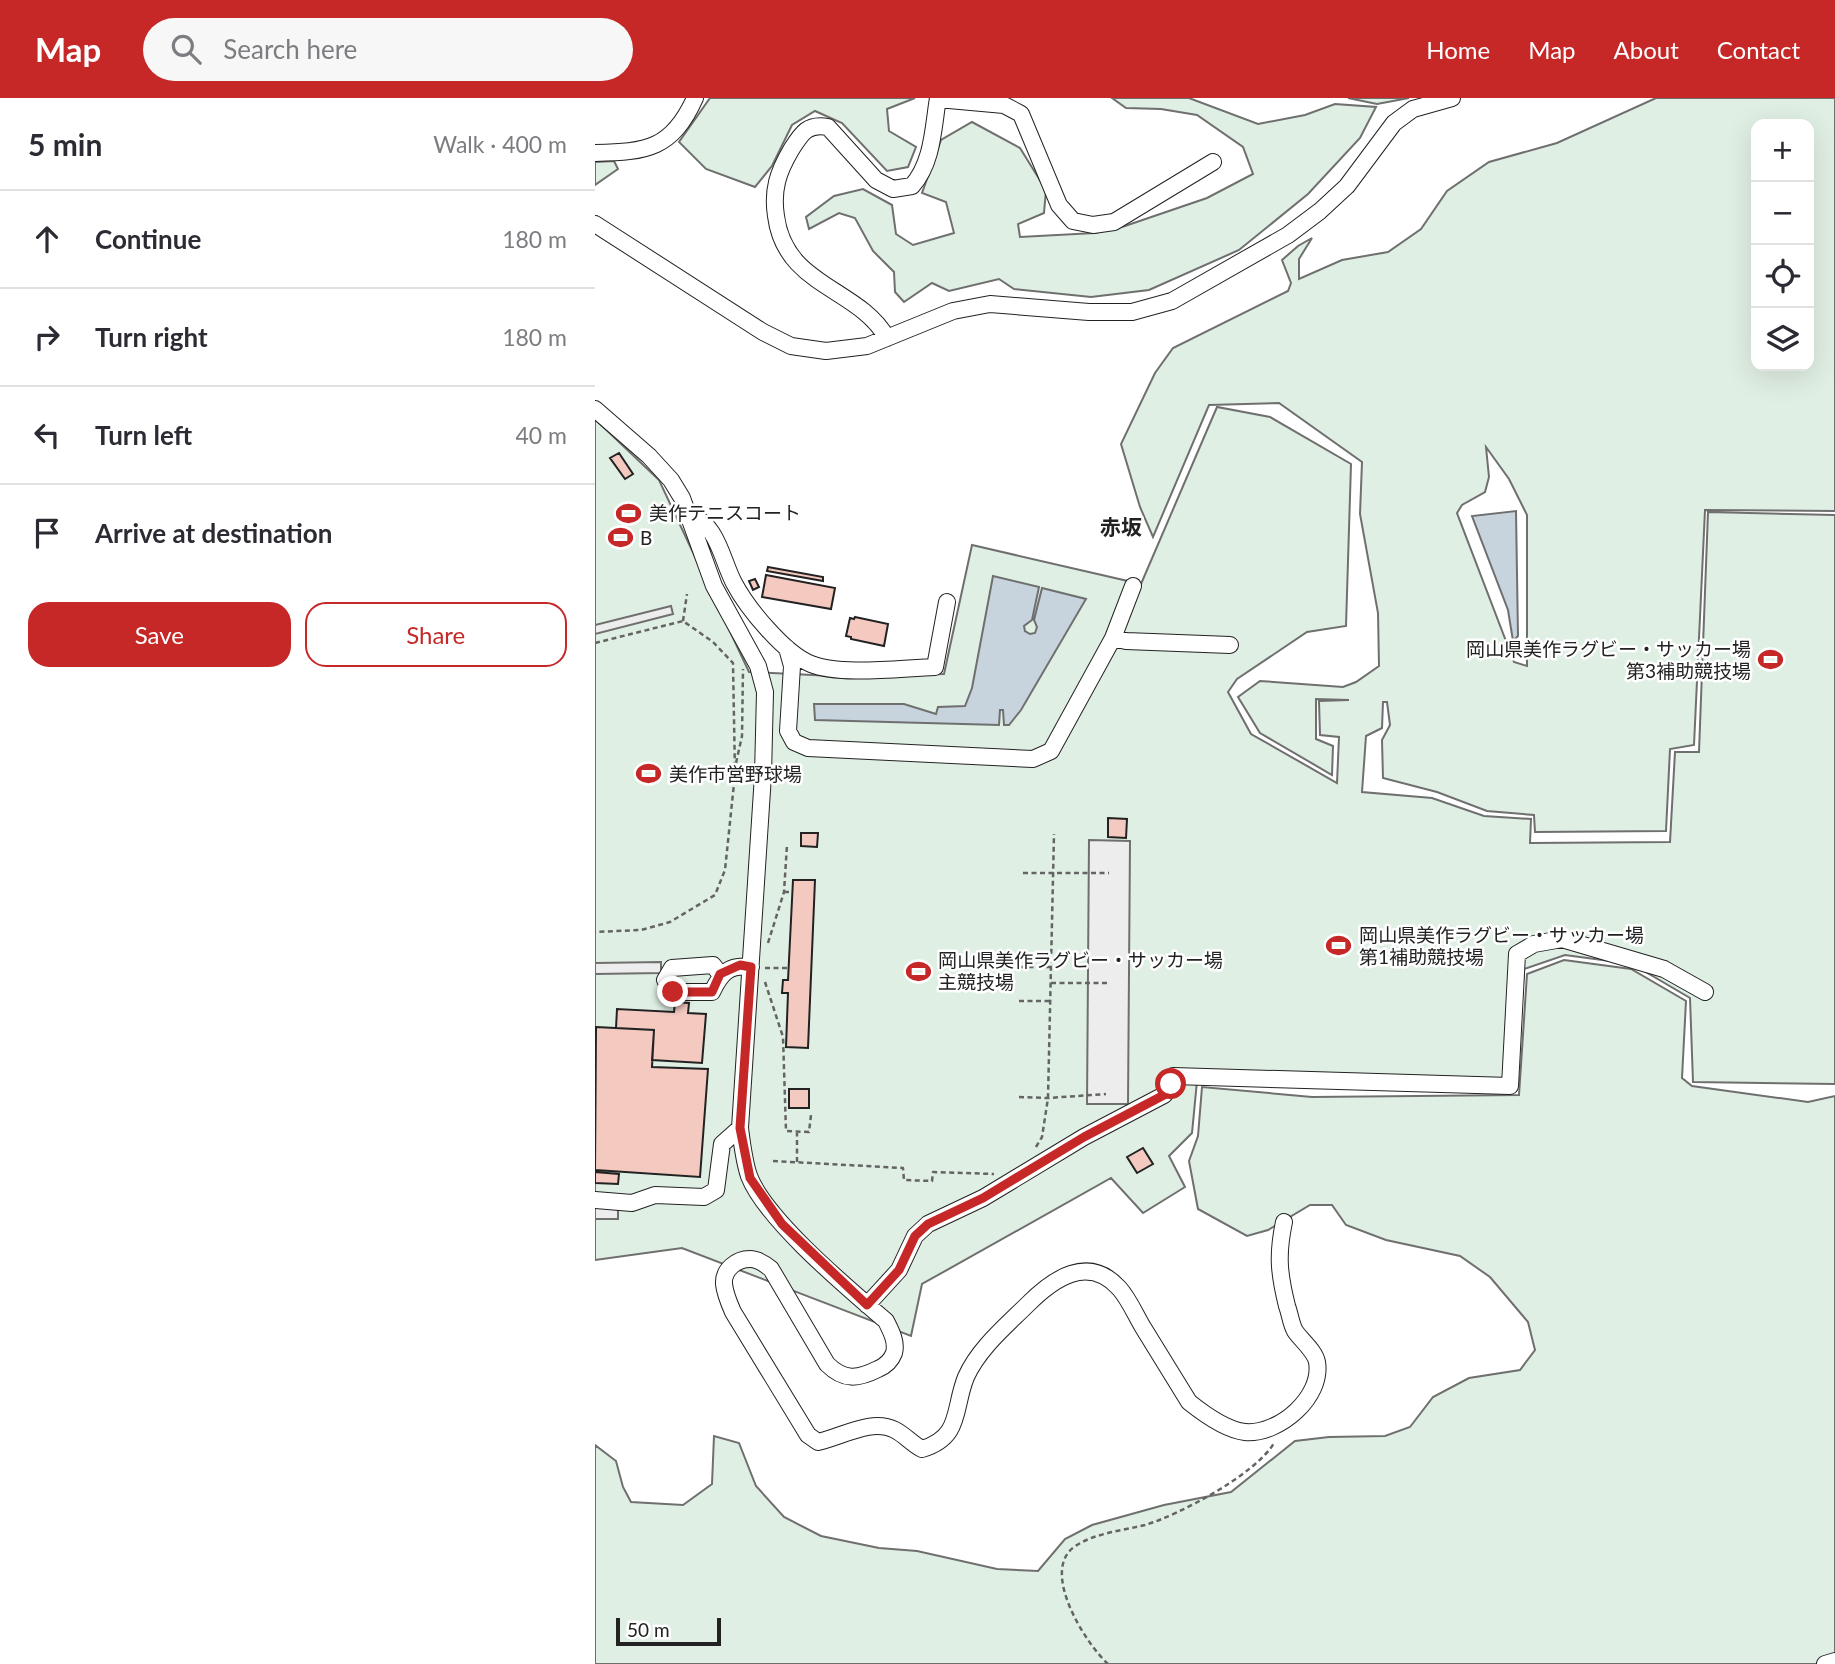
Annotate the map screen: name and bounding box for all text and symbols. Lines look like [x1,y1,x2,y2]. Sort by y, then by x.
search box [143,18,633,81]
text: Map [35,29,101,69]
icon: search [167,30,205,68]
text: Search here [223,33,357,65]
text: Home [1426,35,1490,64]
text: Map [1528,35,1576,64]
text: About [1614,35,1679,64]
text: Contact [1717,35,1800,64]
map controls [1751,119,1814,371]
button: + [1751,119,1814,182]
text: 5 min [28,126,102,162]
text: Walk · 400 m [433,130,567,158]
button: − [1751,182,1814,245]
icon: ahead [28,220,66,258]
text: Continue [95,223,201,255]
text: 180 m [502,225,567,253]
button: locate [1751,245,1814,308]
button: layers [1751,308,1814,371]
icon: right [28,318,66,356]
text: Turn right [95,321,208,353]
text: 180 m [502,323,567,351]
icon: left [28,416,66,454]
text: Turn left [95,419,192,451]
text: 40 m [516,421,567,449]
sports icon: 美作テニスコート [615,499,643,527]
place label: 美作テニスコート [649,501,801,524]
icon: arrive [28,514,66,552]
district label: 赤坂 [1100,514,1142,539]
text: Arrive at destination [95,517,332,549]
sports icon: B [606,524,634,552]
place label: B [640,526,652,549]
button: Save [28,602,291,667]
button: Share [305,602,567,667]
place label: 岡山県美作ラグビー・サッカー場 第3補助競技場 [1466,637,1751,682]
sports icon: 岡山県美作ラグビー・サッカー場 第3補助競技場 [1757,646,1785,674]
sports icon: 美作市営野球場 [635,760,663,788]
place label: 美作市営野球場 [669,762,802,785]
place label: 岡山県美作ラグビー・サッカー場 第1補助競技場 [1359,923,1644,968]
sports icon: 岡山県美作ラグビー・サッカー場 第1補助競技場 [1325,932,1353,960]
place label: 岡山県美作ラグビー・サッカー場 主競技場 [938,948,1223,993]
sports icon: 岡山県美作ラグビー・サッカー場 主競技場 [904,957,932,985]
route end [657,976,688,1007]
route start [1155,1068,1186,1099]
scale bar [616,1615,721,1647]
text: 50 m [627,1618,670,1641]

